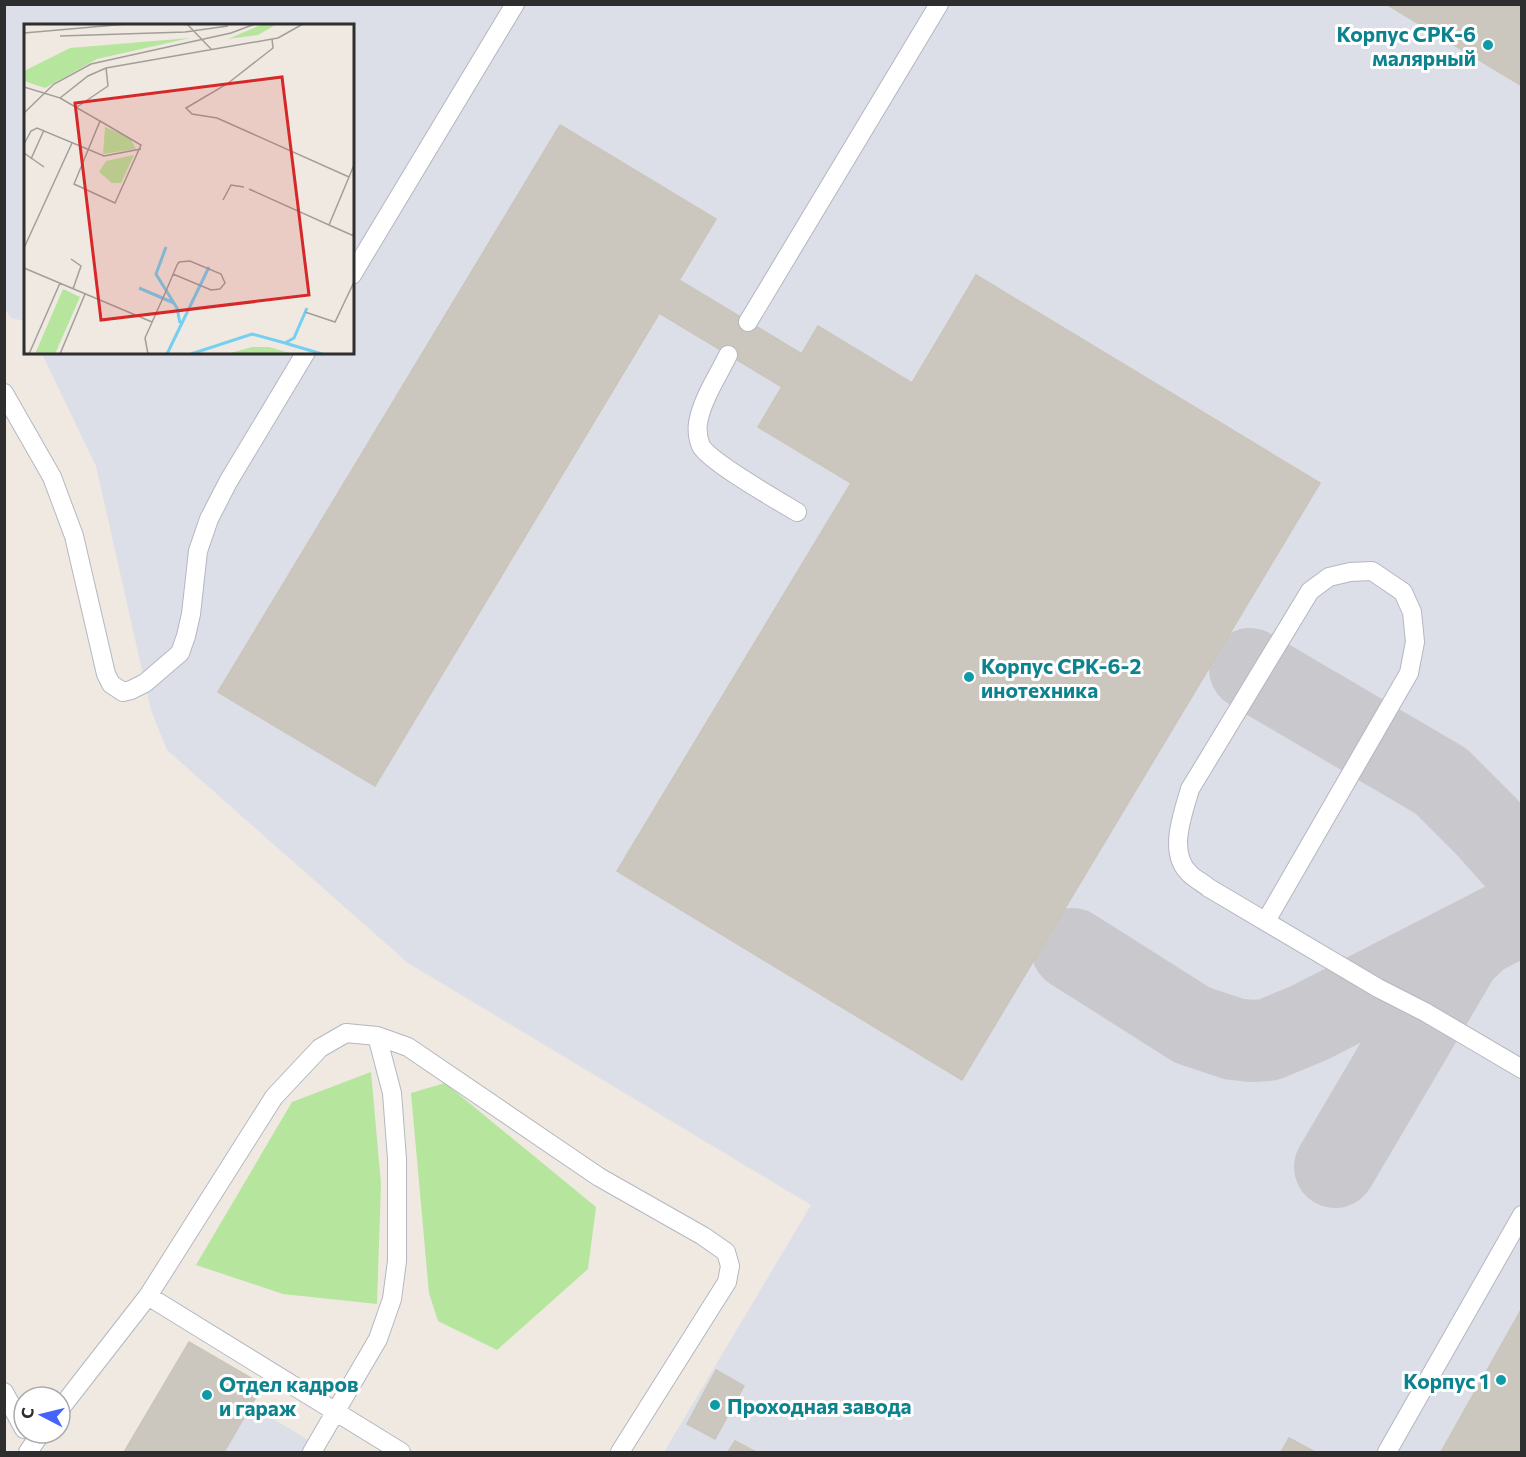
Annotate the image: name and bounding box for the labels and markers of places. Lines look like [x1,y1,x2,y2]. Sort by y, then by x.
place label: Корпус СРК-6 малярный [1336,21,1476,70]
marker: Корпус СРК-6 малярный [1481,38,1495,52]
place label: Корпус СРК-6-2 инотехника [981,653,1141,702]
marker: Корпус СРК-6-2 инотехника [962,670,976,684]
place label: Корпус 1 [1403,1368,1489,1393]
place label: Отдел кадров и гараж [219,1371,358,1420]
marker: Корпус 1 [1494,1373,1508,1387]
marker: Отдел кадров и гараж [200,1388,214,1402]
place label: Проходная завода [727,1393,912,1418]
marker: Проходная завода [708,1398,722,1412]

